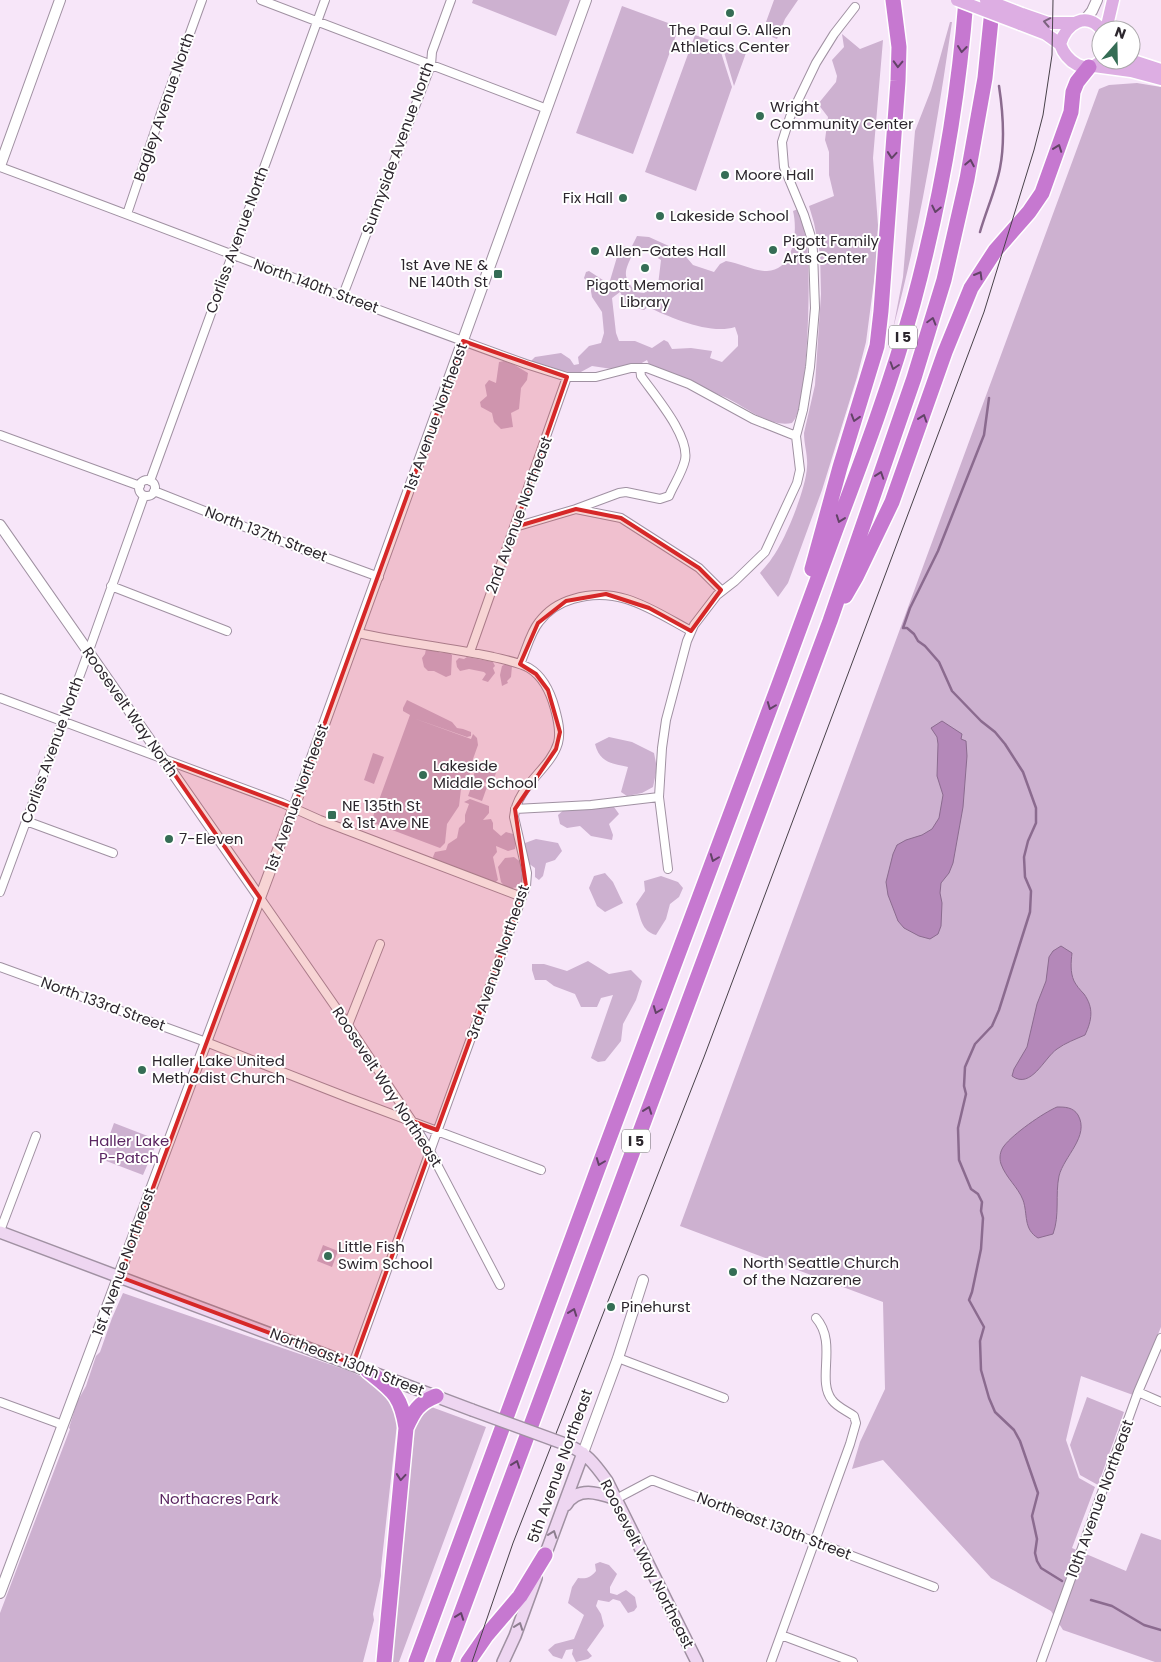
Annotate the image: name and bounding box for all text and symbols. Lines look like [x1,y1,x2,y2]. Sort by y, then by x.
marker: The Paul G. Allen Athletics Center [724,7,736,19]
one-way arrow [1042,17,1051,27]
place label: The Paul G. Allen Athletics Center [669,19,791,57]
north arrow [1091,20,1141,70]
text: N [1112,22,1129,44]
street label: Bagley Avenue North [128,30,199,184]
one-way arrow [957,45,968,53]
street label: Sunnyside Avenue North [357,59,439,237]
one-way arrow [893,60,904,68]
place label: Wright Community Center [770,96,914,134]
marker: Wright Community Center [754,110,766,122]
one-way arrow [1052,144,1062,152]
one-way arrow [887,151,898,159]
one-way arrow [965,159,975,168]
street label: Corliss Avenue North [200,163,273,316]
place label: Moore Hall [735,164,814,185]
marker: Moore Hall [719,169,731,181]
place label: Fix Hall [563,187,613,208]
marker: Fix Hall [617,192,629,204]
one-way arrow [931,204,941,213]
place label: Lakeside School [670,205,789,226]
marker: Lakeside School [654,210,666,222]
place label: Pigott Family Arts Center [783,230,880,268]
place label: Allen-Gates Hall [605,240,726,261]
marker: Pigott Family Arts Center [767,244,779,256]
marker: Allen-Gates Hall [589,245,601,257]
street label: North 140th Street [251,253,382,318]
place label: 1st Ave NE & NE 140th St [401,254,488,292]
marker: Pigott Memorial Library [639,262,651,274]
marker: 1st Ave NE & NE 140th St [492,268,504,280]
one-way arrow [972,272,982,281]
place label: Pigott Memorial Library [586,274,704,312]
one-way arrow [926,318,936,326]
road number: I 5 [889,326,917,348]
street label: 1st Avenue Northeast [399,340,472,494]
one-way arrow [890,361,900,370]
one-way arrow [850,413,860,422]
one-way arrow [917,414,927,423]
street label: 2nd Avenue Northeast [480,433,557,597]
one-way arrow [874,472,884,480]
street label: North 137th Street [202,501,330,567]
one-way arrow [836,514,846,523]
street label: Roosevelt Way North [78,642,183,781]
street label: Corliss Avenue North [15,673,88,826]
one-way arrow [767,701,777,710]
street label: 1st Avenue Northeast [260,721,333,875]
place label: Lakeside Middle School [433,755,537,793]
marker: Lakeside Middle School [417,769,429,781]
place label: NE 135th St & 1st Ave NE [342,795,429,833]
marker: NE 135th St & 1st Ave NE [326,809,338,821]
place label: 7-Eleven [179,828,243,849]
marker: 7-Eleven [163,833,175,845]
one-way arrow [710,853,720,862]
street label: 3rd Avenue Northeast [461,882,534,1042]
street label: North 133rd Street [38,971,168,1036]
street label: Roosevelt Way Northeast [328,1003,447,1171]
one-way arrow [653,1005,663,1014]
place label: Haller Lake United Methodist Church [152,1050,285,1088]
marker: Haller Lake United Methodist Church [136,1064,148,1076]
one-way arrow [642,1106,652,1115]
park label: Haller Lake P-Patch [89,1130,169,1168]
road number: I 5 [622,1130,650,1152]
one-way arrow [596,1157,606,1166]
street label: 1st Avenue Northeast [87,1185,160,1339]
place label: Little Fish Swim School [338,1236,433,1274]
marker: Little Fish Swim School [322,1250,334,1262]
place label: North Seattle Church of the Nazarene [743,1252,899,1290]
marker: North Seattle Church of the Nazarene [727,1266,739,1278]
place label: Pinehurst [621,1296,690,1317]
marker: Pinehurst [605,1301,617,1313]
one-way arrow [567,1308,577,1316]
street label: Northeast 130th Street [267,1322,427,1401]
street label: 5th Avenue Northeast [522,1386,597,1546]
street label: 10th Avenue Northeast [1061,1417,1138,1581]
one-way arrow [510,1460,520,1469]
one-way arrow [396,1473,407,1481]
street label: Roosevelt Way Northeast [596,1476,699,1652]
street label: Northeast 130th Street [694,1486,854,1565]
park label: Northacres Park [160,1488,279,1509]
one-way arrow [547,1530,557,1538]
one-way arrow [454,1613,464,1621]
one-way arrow [513,1622,523,1631]

